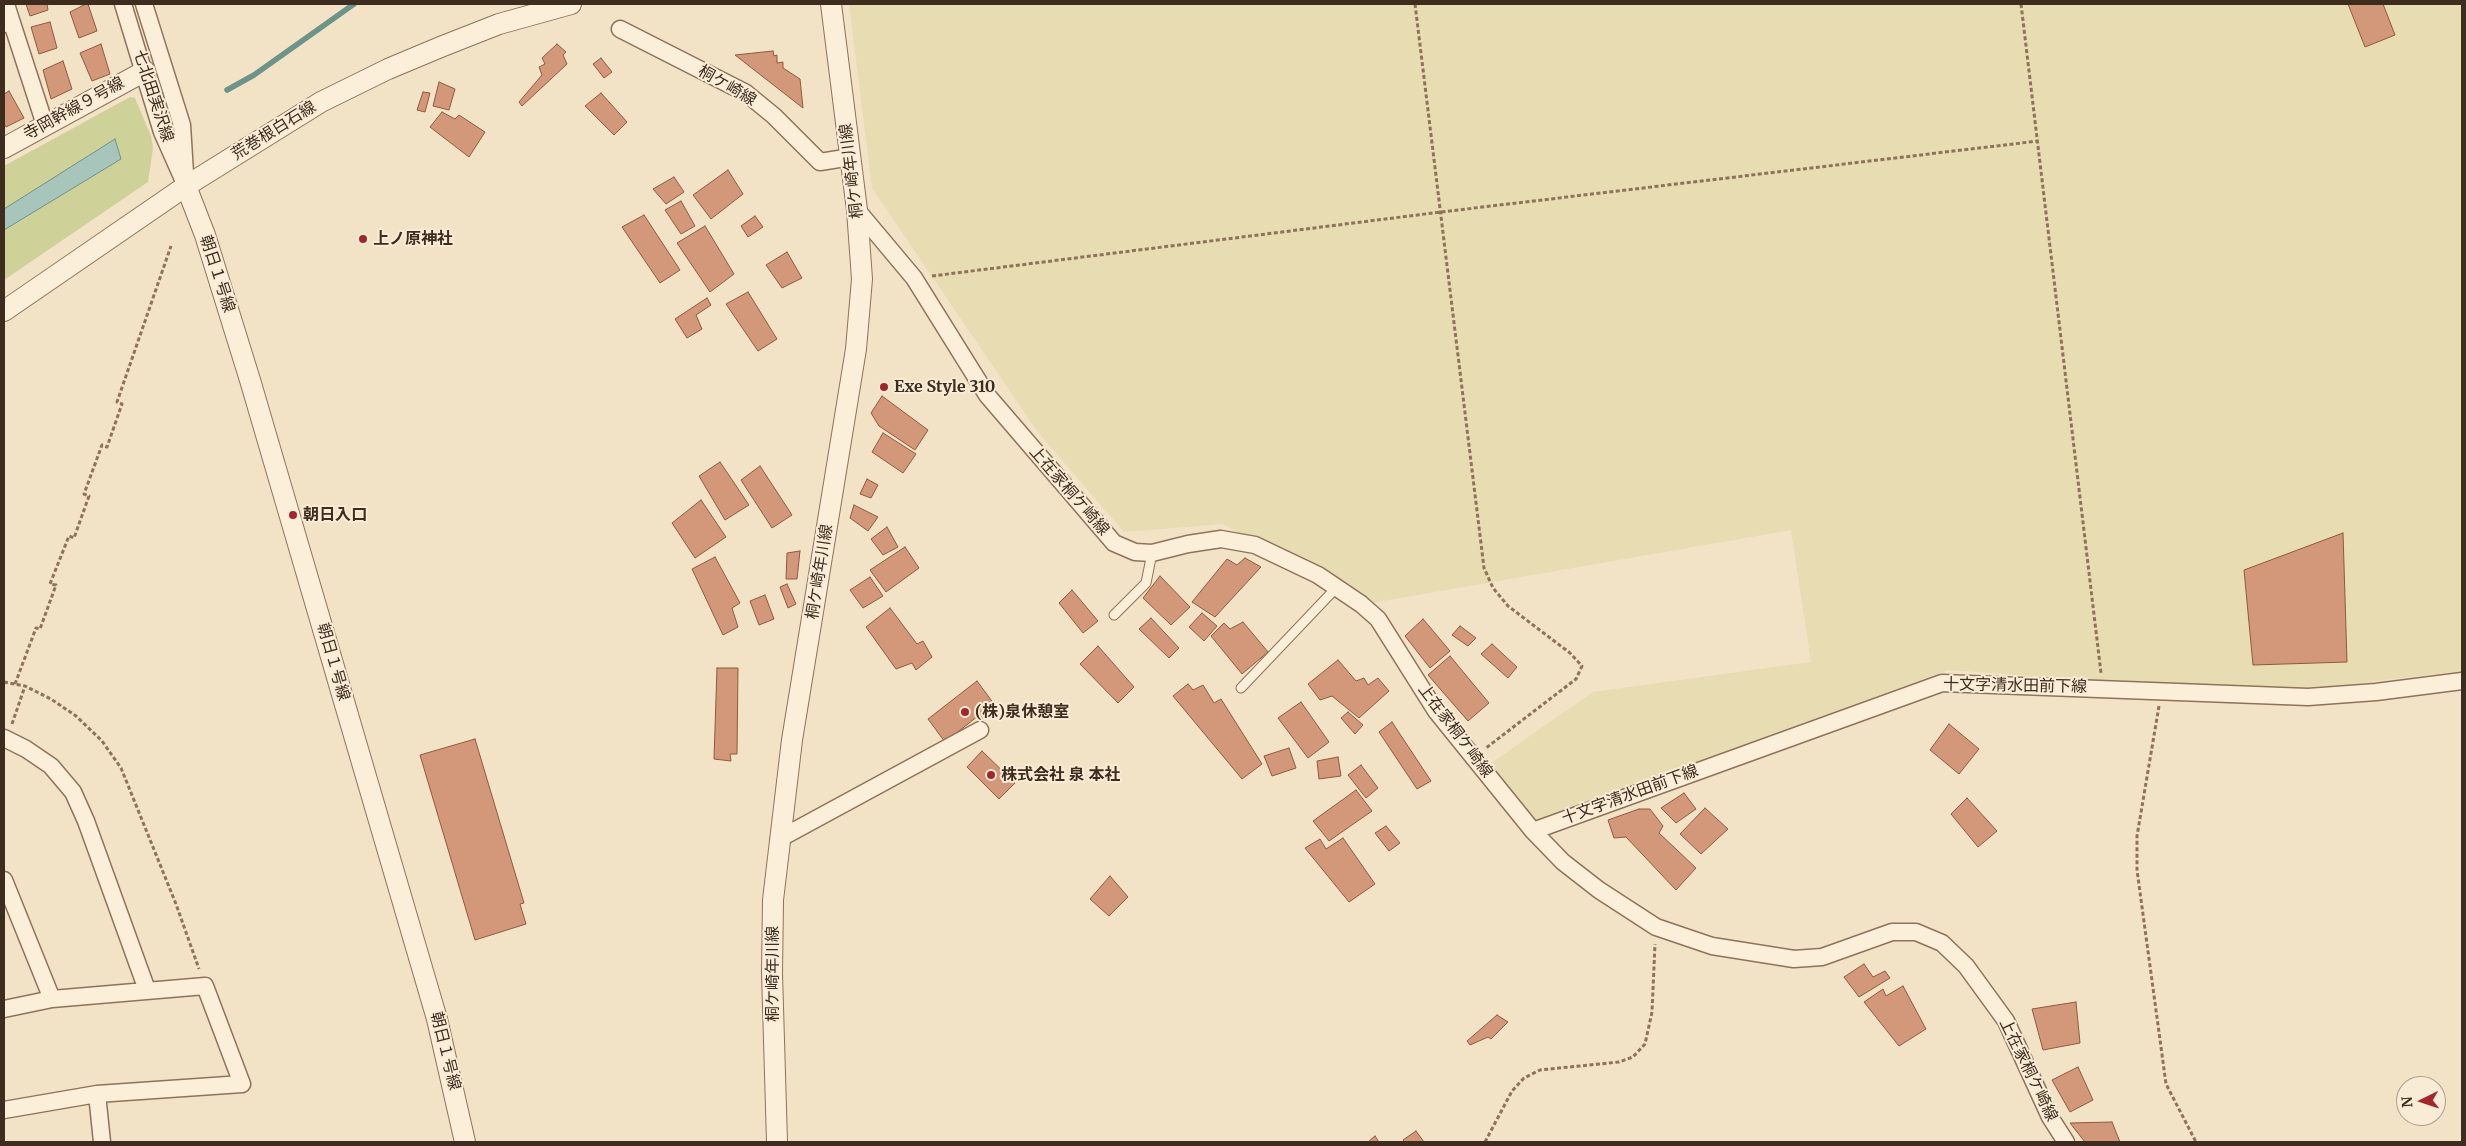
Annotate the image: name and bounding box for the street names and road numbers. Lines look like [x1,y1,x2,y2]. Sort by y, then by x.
street label: 七北田実沢線 [129,47,177,145]
street label: 桐ケ崎線 [694,62,760,110]
street label: 寺岡幹線９号線 [20,73,128,145]
street label: 荒巻根白石線 [228,97,320,165]
street label: 桐ケ崎年川線 [837,122,867,220]
street label: 朝日１号線 [196,233,238,315]
street label: 上在家桐ケ崎線 [1025,442,1113,540]
street label: 桐ケ崎年川線 [803,523,837,621]
street label: 朝日１号線 [313,621,353,703]
street label: 十文字清水田前下線 [1943,675,2087,697]
street label: 上在家桐ケ崎線 [1414,680,1496,782]
street label: 十文字清水田前下線 [1559,761,1701,829]
street label: 桐ケ崎年川線 [763,926,783,1022]
street label: 朝日１号線 [426,1010,464,1092]
street label: 上在家桐ケ崎線 [1995,1015,2061,1125]

